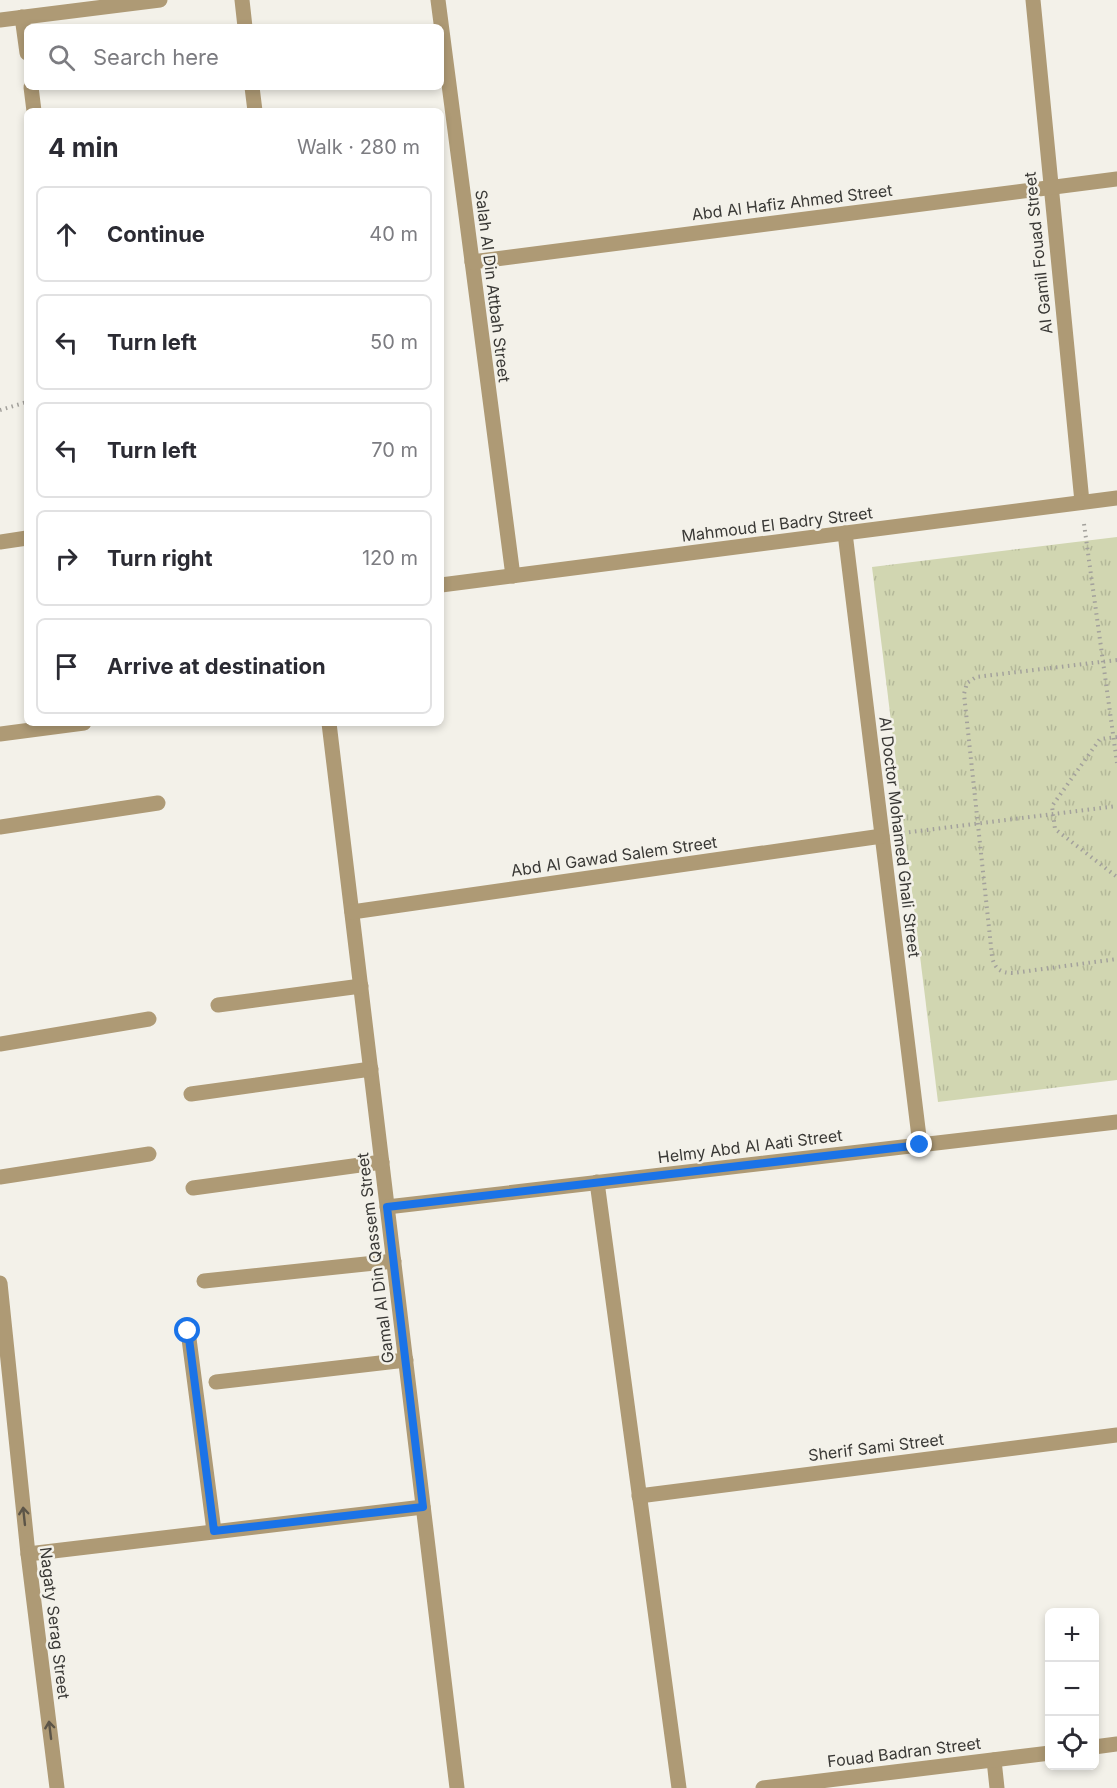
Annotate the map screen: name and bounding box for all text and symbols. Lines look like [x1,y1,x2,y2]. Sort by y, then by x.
search box [24,24,444,90]
icon: search [45,41,78,74]
text: Search here [93,44,219,70]
text: 4 min [48,132,119,163]
text: Walk · 280 m [297,135,420,159]
street label: Al Gamil Fouad Street [1020,171,1056,335]
street label: Abd Al Hafiz Ahmed Street [691,180,893,224]
street label: Salah Al Din Attbah Street [471,189,515,383]
icon: ahead [50,218,83,251]
text: Continue [107,221,205,247]
text: 40 m [369,222,418,246]
icon: left [50,326,83,359]
text: Turn left [107,329,197,355]
text: 50 m [370,330,418,354]
icon: left [50,434,83,467]
text: Turn left [107,437,197,463]
text: 70 m [371,438,418,462]
street label: Mahmoud El Badry Street [680,502,874,546]
icon: right [50,542,83,575]
text: Turn right [107,545,213,571]
text: 120 m [362,546,418,570]
icon: arrive [50,650,83,683]
text: Arrive at destination [107,653,326,679]
street label: Al Doctor Mohamed Ghali Street [875,715,925,959]
street label: Abd Al Gawad Salem Street [510,832,718,880]
street label: Helmy Abd Al Aati Street [657,1125,843,1167]
route end [906,1131,932,1157]
street label: Gamal Al Din Qassem Street [352,1151,398,1365]
route start [174,1317,200,1343]
street label: Sherif Sami Street [807,1429,945,1465]
one-way arrow [18,1506,29,1526]
street label: Nagaty Serag Street [36,1546,74,1700]
map controls [1045,1608,1099,1770]
button: + [1045,1608,1099,1662]
button: − [1045,1662,1099,1716]
button: locate [1045,1716,1099,1770]
one-way arrow [44,1721,55,1740]
street label: Fouad Badran Street [826,1733,982,1771]

